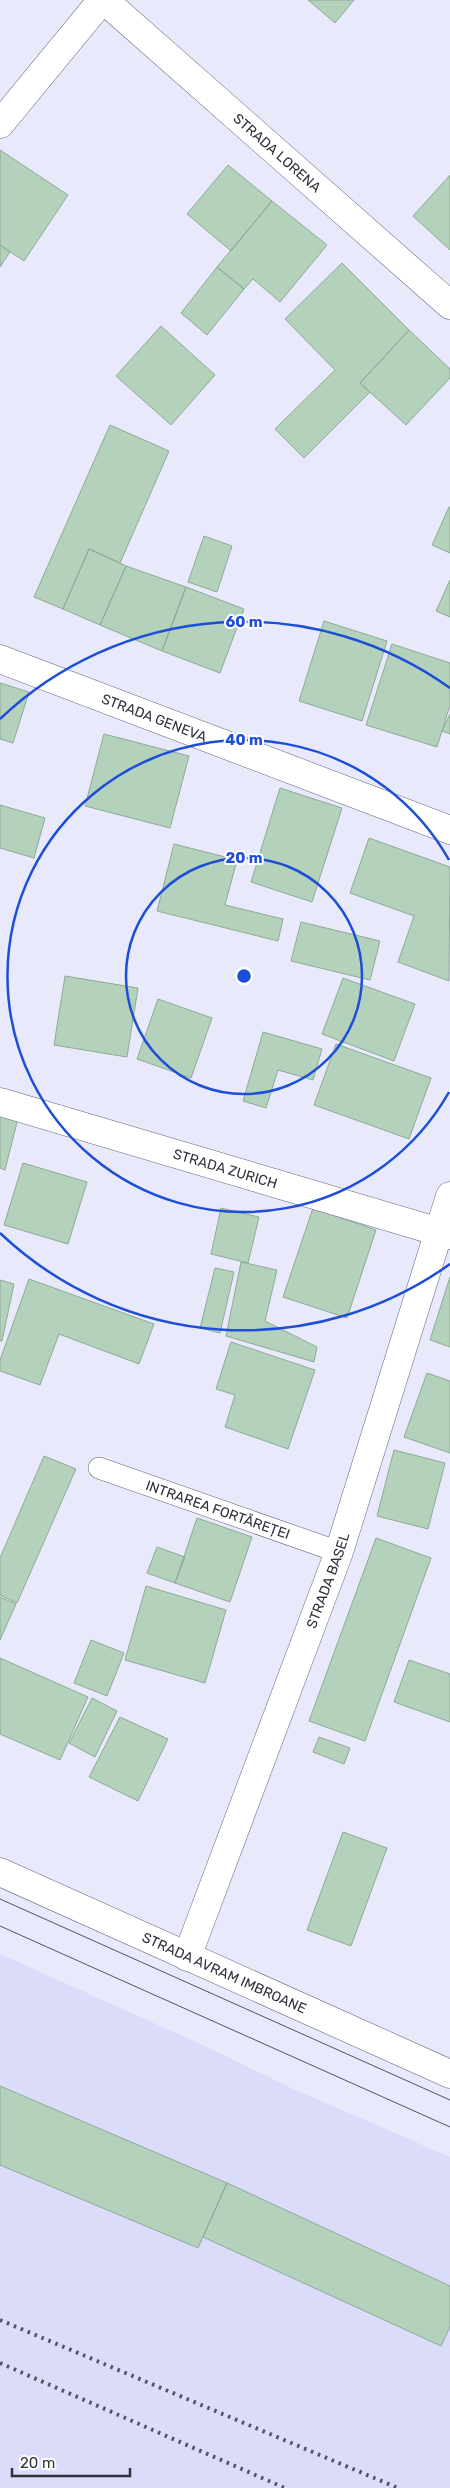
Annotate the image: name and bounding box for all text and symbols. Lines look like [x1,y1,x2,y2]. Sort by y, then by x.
street label: STRADA LORENA [230,110,325,197]
text: 60 m [226,613,262,631]
street label: STRADA GENEVA [99,690,210,746]
text: 40 m [225,731,263,749]
text: 20 m [226,849,262,867]
centre of rings [235,967,253,985]
street label: STRADA ZURICH [171,1146,279,1193]
street label: INTRAREA FORTĂREȚEI [143,1477,292,1543]
street label: STRADA BASEL [303,1531,354,1631]
street label: STRADA AVRAM IMBROANE [139,1929,309,2017]
scale bar [12,2446,130,2478]
text: 20 m [20,2454,55,2472]

